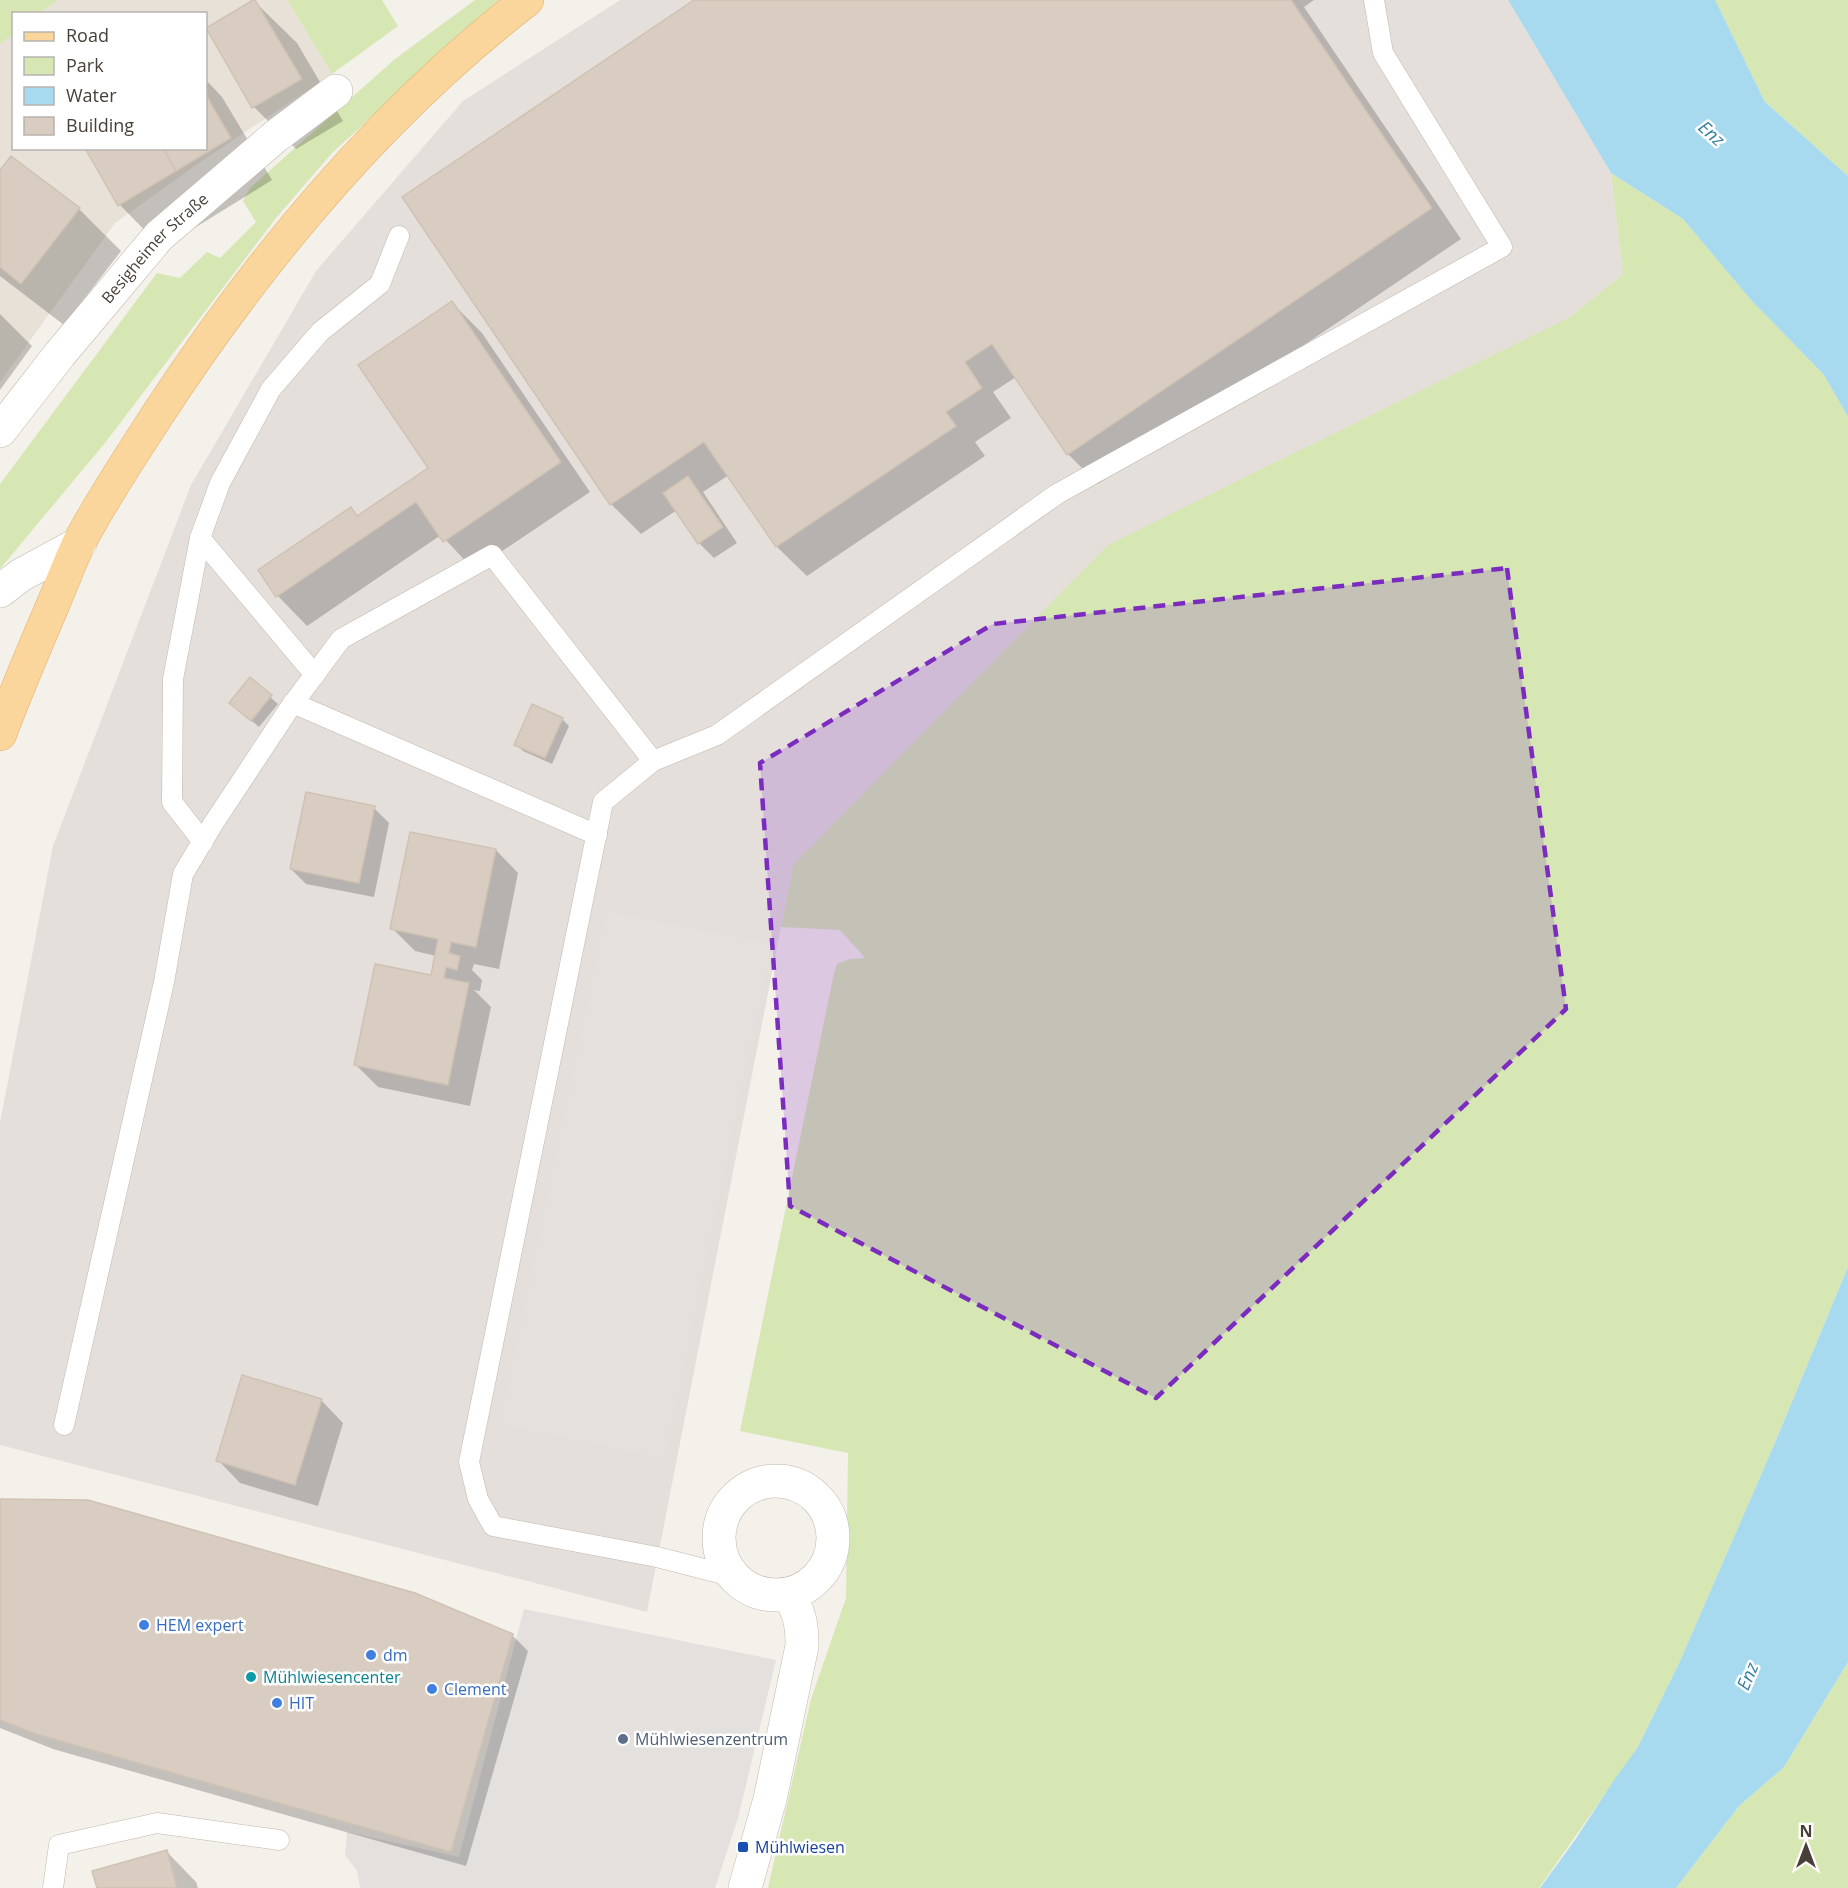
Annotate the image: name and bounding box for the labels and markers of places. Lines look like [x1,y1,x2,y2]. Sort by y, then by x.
place label: HEM expert [156,1614,244,1636]
marker: HEM expert [137,1618,151,1632]
place label: dm [383,1644,408,1666]
marker: dm [364,1648,378,1662]
place label: Mühlwiesencenter [263,1666,401,1688]
marker: Mühlwiesencenter [244,1670,258,1684]
place label: Clement [444,1678,507,1700]
marker: Clement [425,1682,439,1696]
place label: HIT [289,1692,314,1714]
marker: HIT [270,1696,284,1710]
place label: Mühlwiesenzentrum [635,1728,788,1750]
marker: Mühlwiesenzentrum [616,1732,630,1746]
place label: Mühlwiesen [755,1836,845,1858]
marker: Mühlwiesen [736,1840,750,1854]

